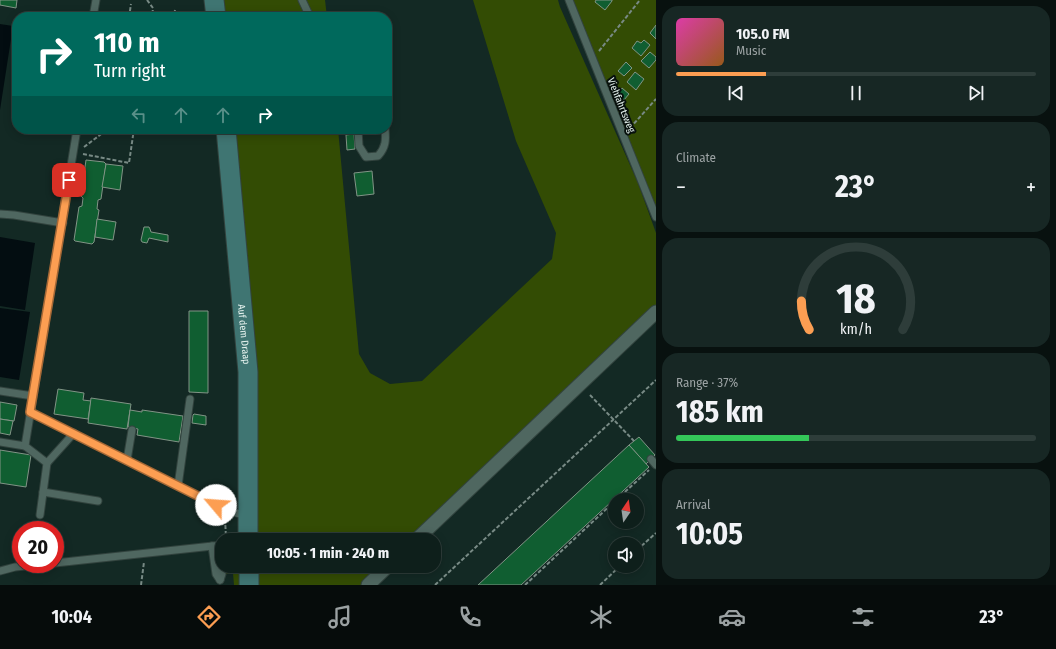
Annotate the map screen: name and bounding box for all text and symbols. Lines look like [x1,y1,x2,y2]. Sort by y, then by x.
text: 105.0 FM [736,25,789,43]
text: 110 m [94,26,160,59]
icon: right [28,28,80,80]
text: Music [736,43,766,58]
text: Turn right [94,60,166,82]
street label: Viehfahrtsweg [605,76,638,135]
icon: previous [725,82,747,104]
icon: pause [845,82,867,104]
icon: next [965,82,987,104]
icon: left [128,104,150,126]
icon: ahead [170,104,192,126]
icon: ahead [212,104,234,126]
icon: right [254,104,276,126]
text: Climate [676,150,716,165]
pin [52,163,86,197]
icon: arrive [58,169,80,191]
text: 23° [835,169,877,205]
text: − [676,174,686,201]
text: + [1026,174,1036,201]
text: 18 [836,274,876,324]
street label: Auf dem Draap [235,304,252,365]
text: km/h [840,321,872,338]
text: Range · 37% [676,375,738,390]
text: 185 km [676,394,764,430]
position arrow [195,484,237,526]
north arrow [608,493,644,529]
map controls [608,493,644,573]
text: Arrival [676,497,710,512]
text: 10:05 [676,516,743,552]
speed limit sign: 20 [12,521,64,573]
button: sound [608,537,644,573]
text: 10:05 · 1 min · 240 m [267,544,389,562]
icon: directions [195,603,223,631]
icon: music [326,603,354,631]
icon: phone [456,603,484,631]
icon: climate [587,603,615,631]
icon: car [718,603,746,631]
icon: filters [849,603,877,631]
text: 10:04 [51,606,92,628]
text: 23° [979,606,1005,628]

